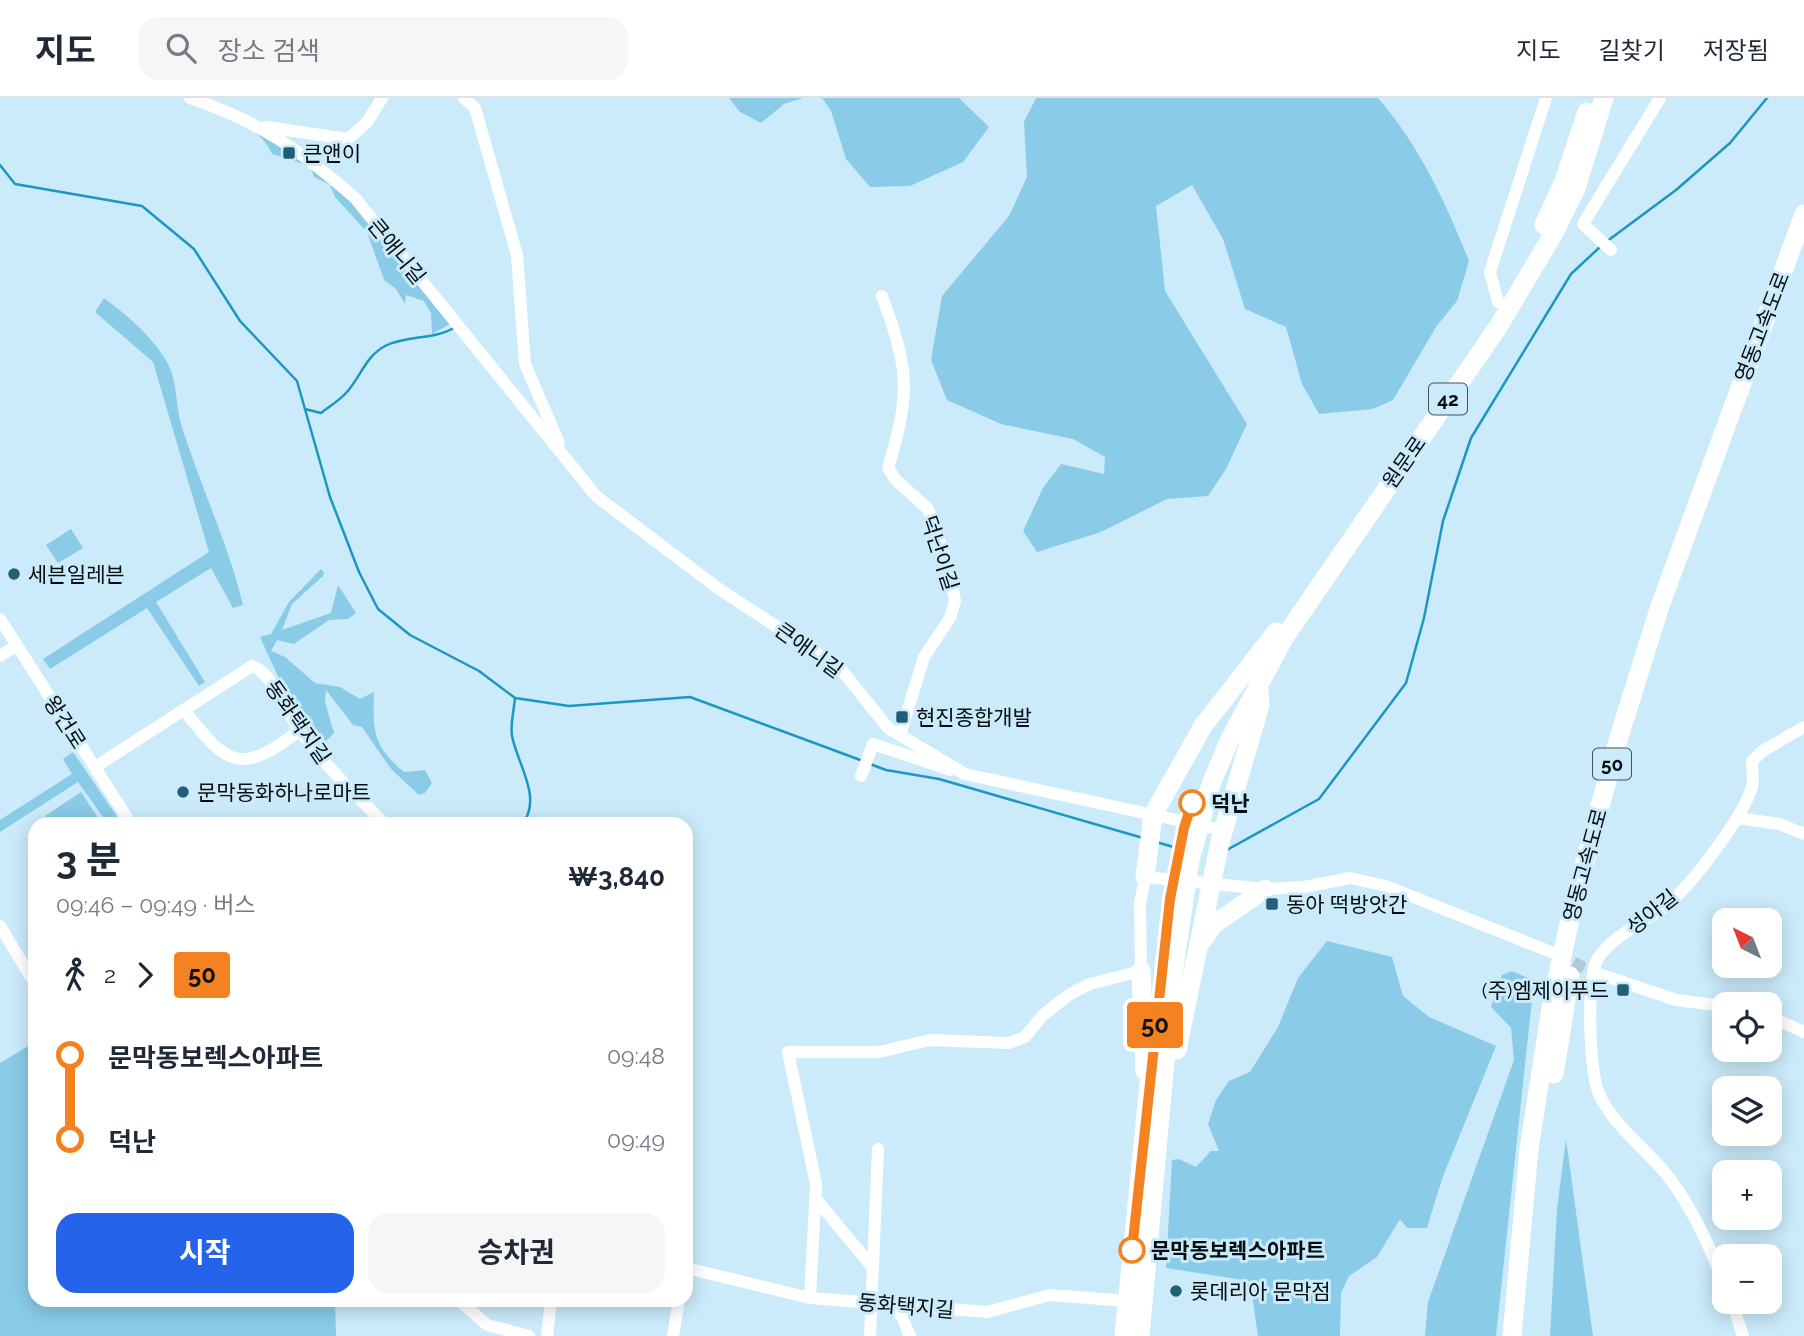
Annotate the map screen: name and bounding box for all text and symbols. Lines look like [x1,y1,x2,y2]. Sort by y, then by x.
search box [138,17,628,80]
icon: search [162,29,200,67]
text: 지도 [35,31,96,70]
text: 장소 검색 [218,36,320,66]
text: 지도 [1516,36,1561,65]
text: 길찾기 [1599,36,1665,65]
text: 저장됨 [1703,36,1769,65]
place label: 큰앤이 [303,141,361,166]
marker: 큰앤이 [281,145,297,161]
street label: 큰애니길 [363,213,431,289]
street label: 영동고속도로 [1730,268,1794,386]
road number: 42 [1429,384,1467,414]
street label: 원문로 [1377,431,1431,493]
street label: 덕난이길 [916,512,964,594]
place label: 세븐일레븐 [28,562,125,587]
marker: 세븐일레븐 [6,566,22,582]
street label: 큰애니길 [770,617,848,683]
street label: 동화택지길 [260,675,336,769]
street label: 왕건로 [39,691,91,753]
place label: 현진종합개발 [916,705,1032,730]
marker: 현진종합개발 [894,709,910,725]
road number: 50 [1593,748,1631,779]
place label: 문막동화하나로마트 [197,780,371,805]
marker: 문막동화하나로마트 [175,784,191,800]
marker: 덕난 [1179,790,1205,816]
place label: 덕난 [1211,791,1250,816]
street label: 영동고속도로 [1558,806,1612,924]
text: 3 분 [56,837,121,882]
text: ₩3,840 [568,862,665,892]
street label: 성아길 [1621,884,1683,940]
text: 09:46 – 09:49 · 버스 [56,891,255,918]
place label: 동아 떡방앗간 [1286,892,1407,917]
marker: 동아 떡방앗간 [1264,896,1280,912]
north arrow [1712,908,1782,978]
map controls [1712,908,1782,1314]
icon: walk [56,956,94,994]
icon: forward [126,956,164,994]
text: 50 [188,960,216,989]
text: 2 [104,961,116,988]
place label: (주)엠제이푸드 [1482,978,1609,1003]
marker: (주)엠제이푸드 [1615,982,1631,998]
button: locate [1712,992,1782,1062]
line badge: 50 [1124,1002,1186,1048]
text: 50 [1141,1010,1169,1039]
text: 09:48 [607,1042,665,1069]
text: 문막동보렉스아파트 [108,1043,323,1073]
button: layers [1712,1076,1782,1146]
text: 09:49 [607,1126,665,1153]
text: 덕난 [108,1127,156,1157]
button: + [1712,1160,1782,1230]
button: 시작 [56,1213,354,1293]
button: 승차권 [368,1213,665,1293]
marker: 문막동보렉스아파트 [1119,1237,1145,1263]
place label: 문막동보렉스아파트 [1151,1238,1325,1263]
button: − [1712,1244,1782,1314]
place label: 롯데리아 문막점 [1190,1279,1331,1304]
marker: 롯데리아 문막점 [1168,1283,1184,1299]
street label: 동화택지길 [857,1289,955,1323]

